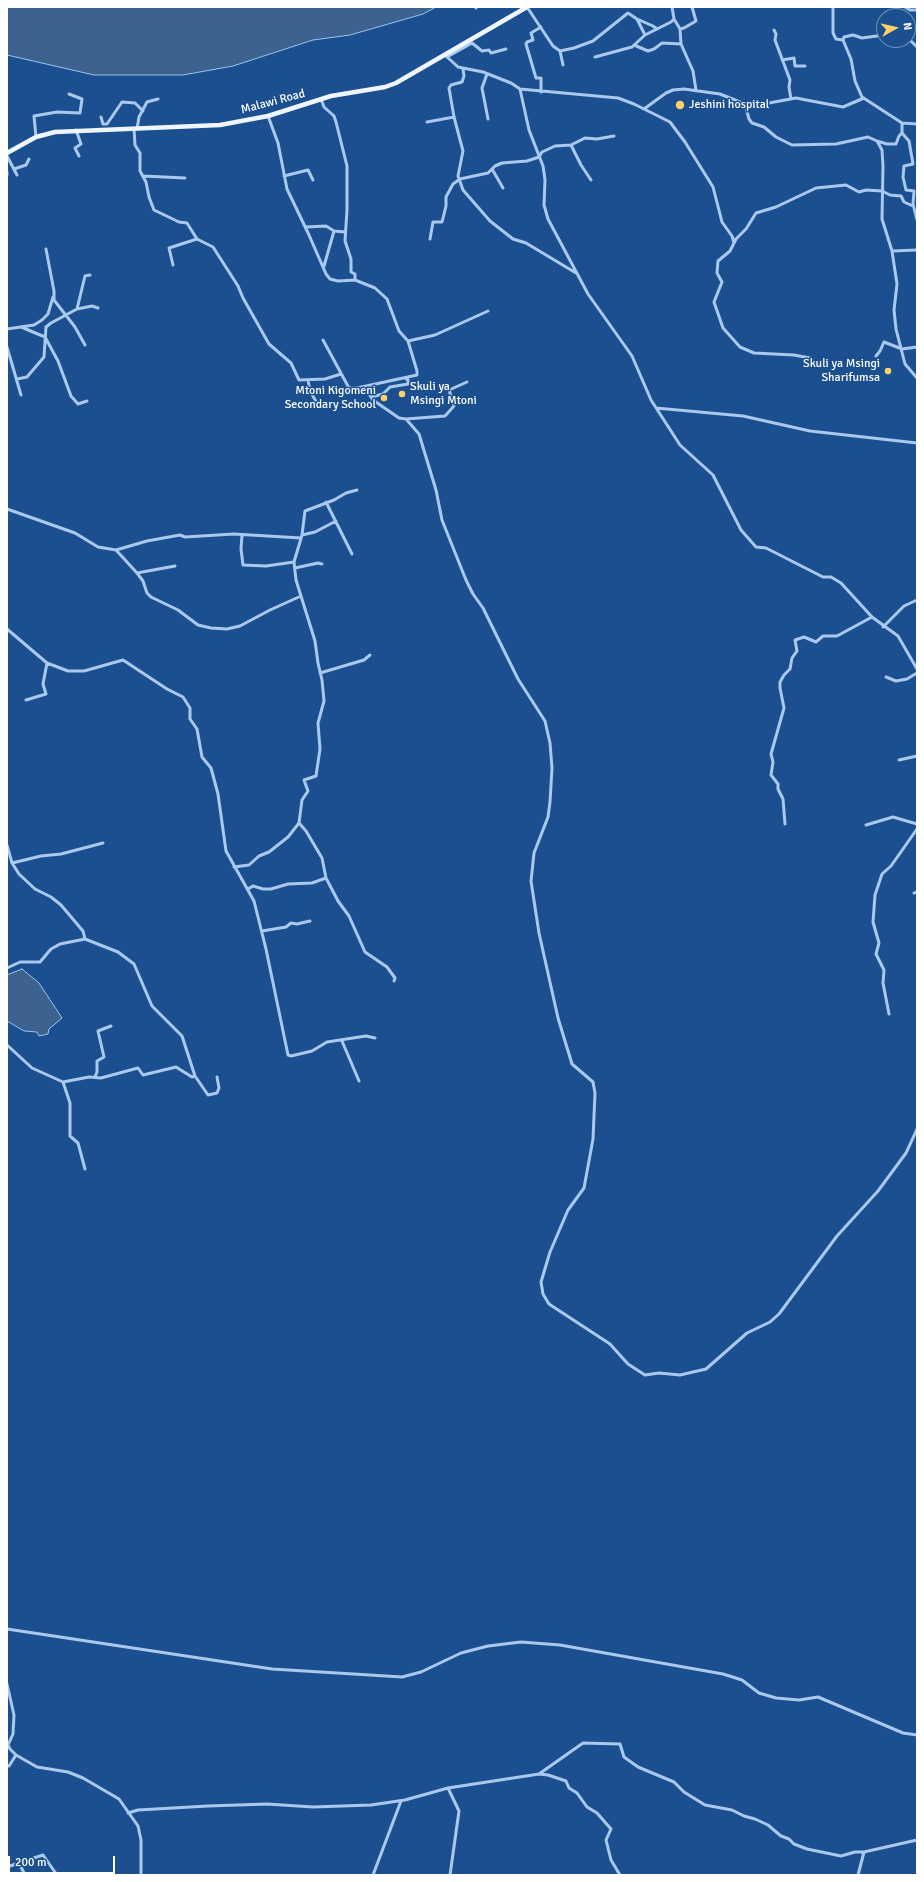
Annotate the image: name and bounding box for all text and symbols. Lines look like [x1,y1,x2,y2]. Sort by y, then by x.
north arrow [876,8,916,48]
text: N [900,22,914,31]
street label: Malawi Road [239,87,307,117]
place label: Jeshini hospital [689,98,769,112]
marker: Jeshini hospital [674,99,686,111]
place label: Skuli ya Msingi Sharifumsa [803,357,880,385]
marker: Skuli ya Msingi Sharifumsa [883,366,893,376]
place label: Skuli ya Msingi Mtoni [410,380,477,408]
place label: Mtoni Kigomeni Secondary School [285,384,376,412]
marker: Skuli ya Msingi Mtoni [397,389,407,399]
marker: Mtoni Kigomeni Secondary School [379,393,389,403]
scale bar [10,1848,117,1874]
text: 200 m [15,1855,47,1870]

